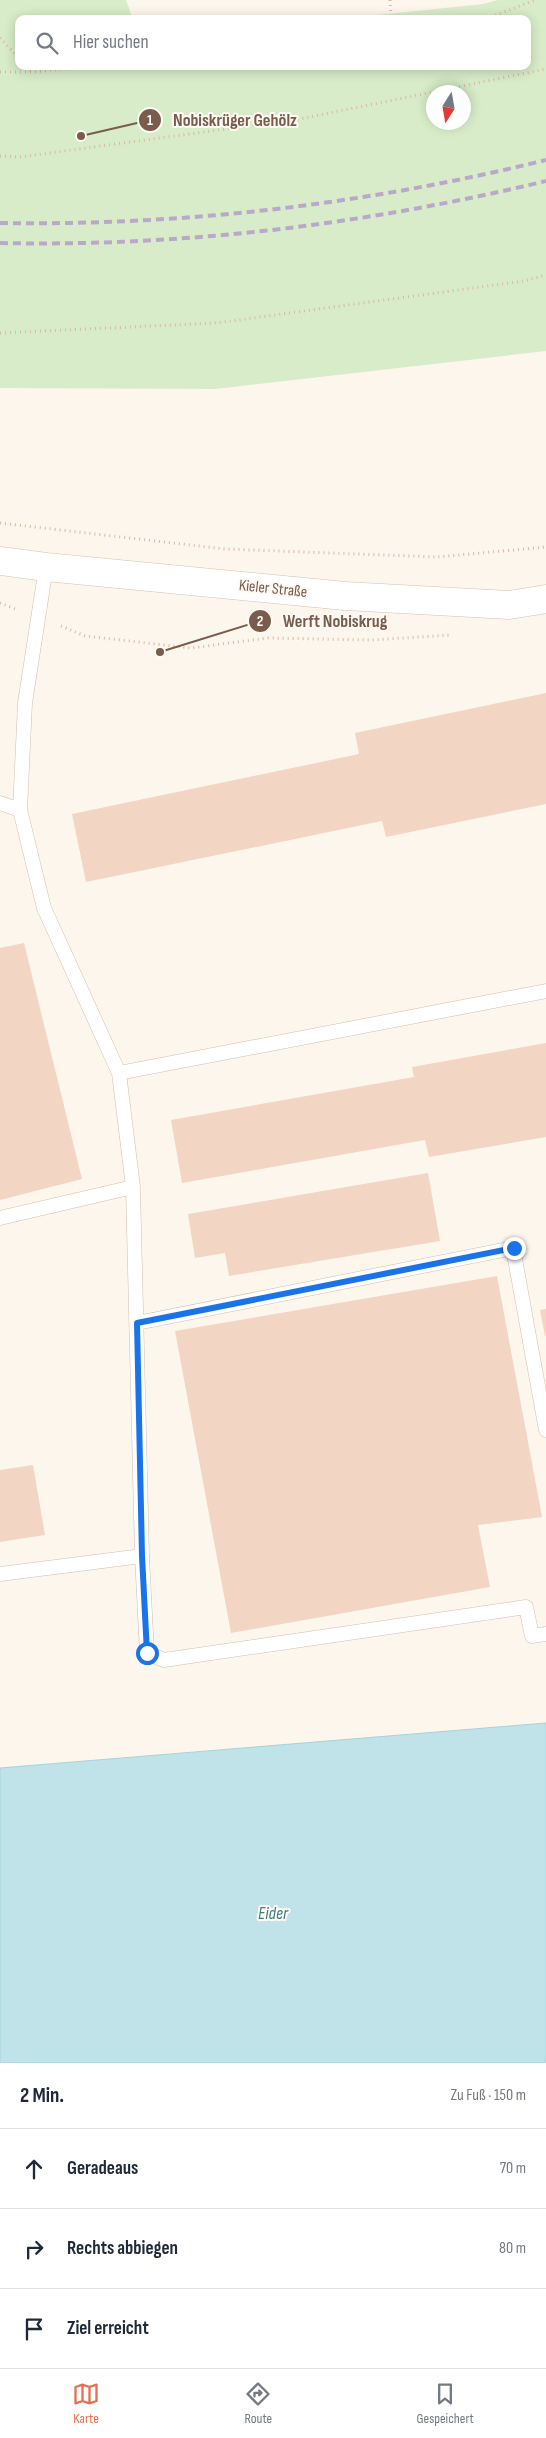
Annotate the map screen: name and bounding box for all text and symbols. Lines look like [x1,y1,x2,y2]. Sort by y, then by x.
search box [15,15,531,70]
icon: search [33,29,61,57]
text: Hier suchen [73,31,149,54]
north arrow [426,85,471,130]
callout: Nobiskrüger Gehölz [138,103,307,136]
text: Nobiskrüger Gehölz [173,110,297,131]
text: 1 [147,111,153,130]
street label: Kieler Straße [238,576,308,602]
callout: Werft Nobiskrug [248,604,397,637]
text: Werft Nobiskrug [283,611,388,632]
text: 2 [257,612,263,631]
route end [503,1237,526,1260]
route start [136,1642,159,1665]
water label: Eider [258,1903,289,1924]
text: 2 Min. [20,2083,64,2108]
text: Zu Fuß · 150 m [451,2086,526,2105]
icon: ahead [20,2155,48,2183]
text: Geradeaus [67,2157,138,2180]
text: 70 m [500,2159,526,2178]
icon: right [20,2235,48,2263]
text: Rechts abbiegen [67,2237,178,2260]
text: 80 m [499,2239,526,2258]
icon: arrive [20,2315,48,2343]
text: Ziel erreicht [67,2317,149,2340]
tab: Karte [72,2380,100,2427]
tab: Route [244,2380,272,2427]
tab: Gespeichert [417,2380,474,2427]

